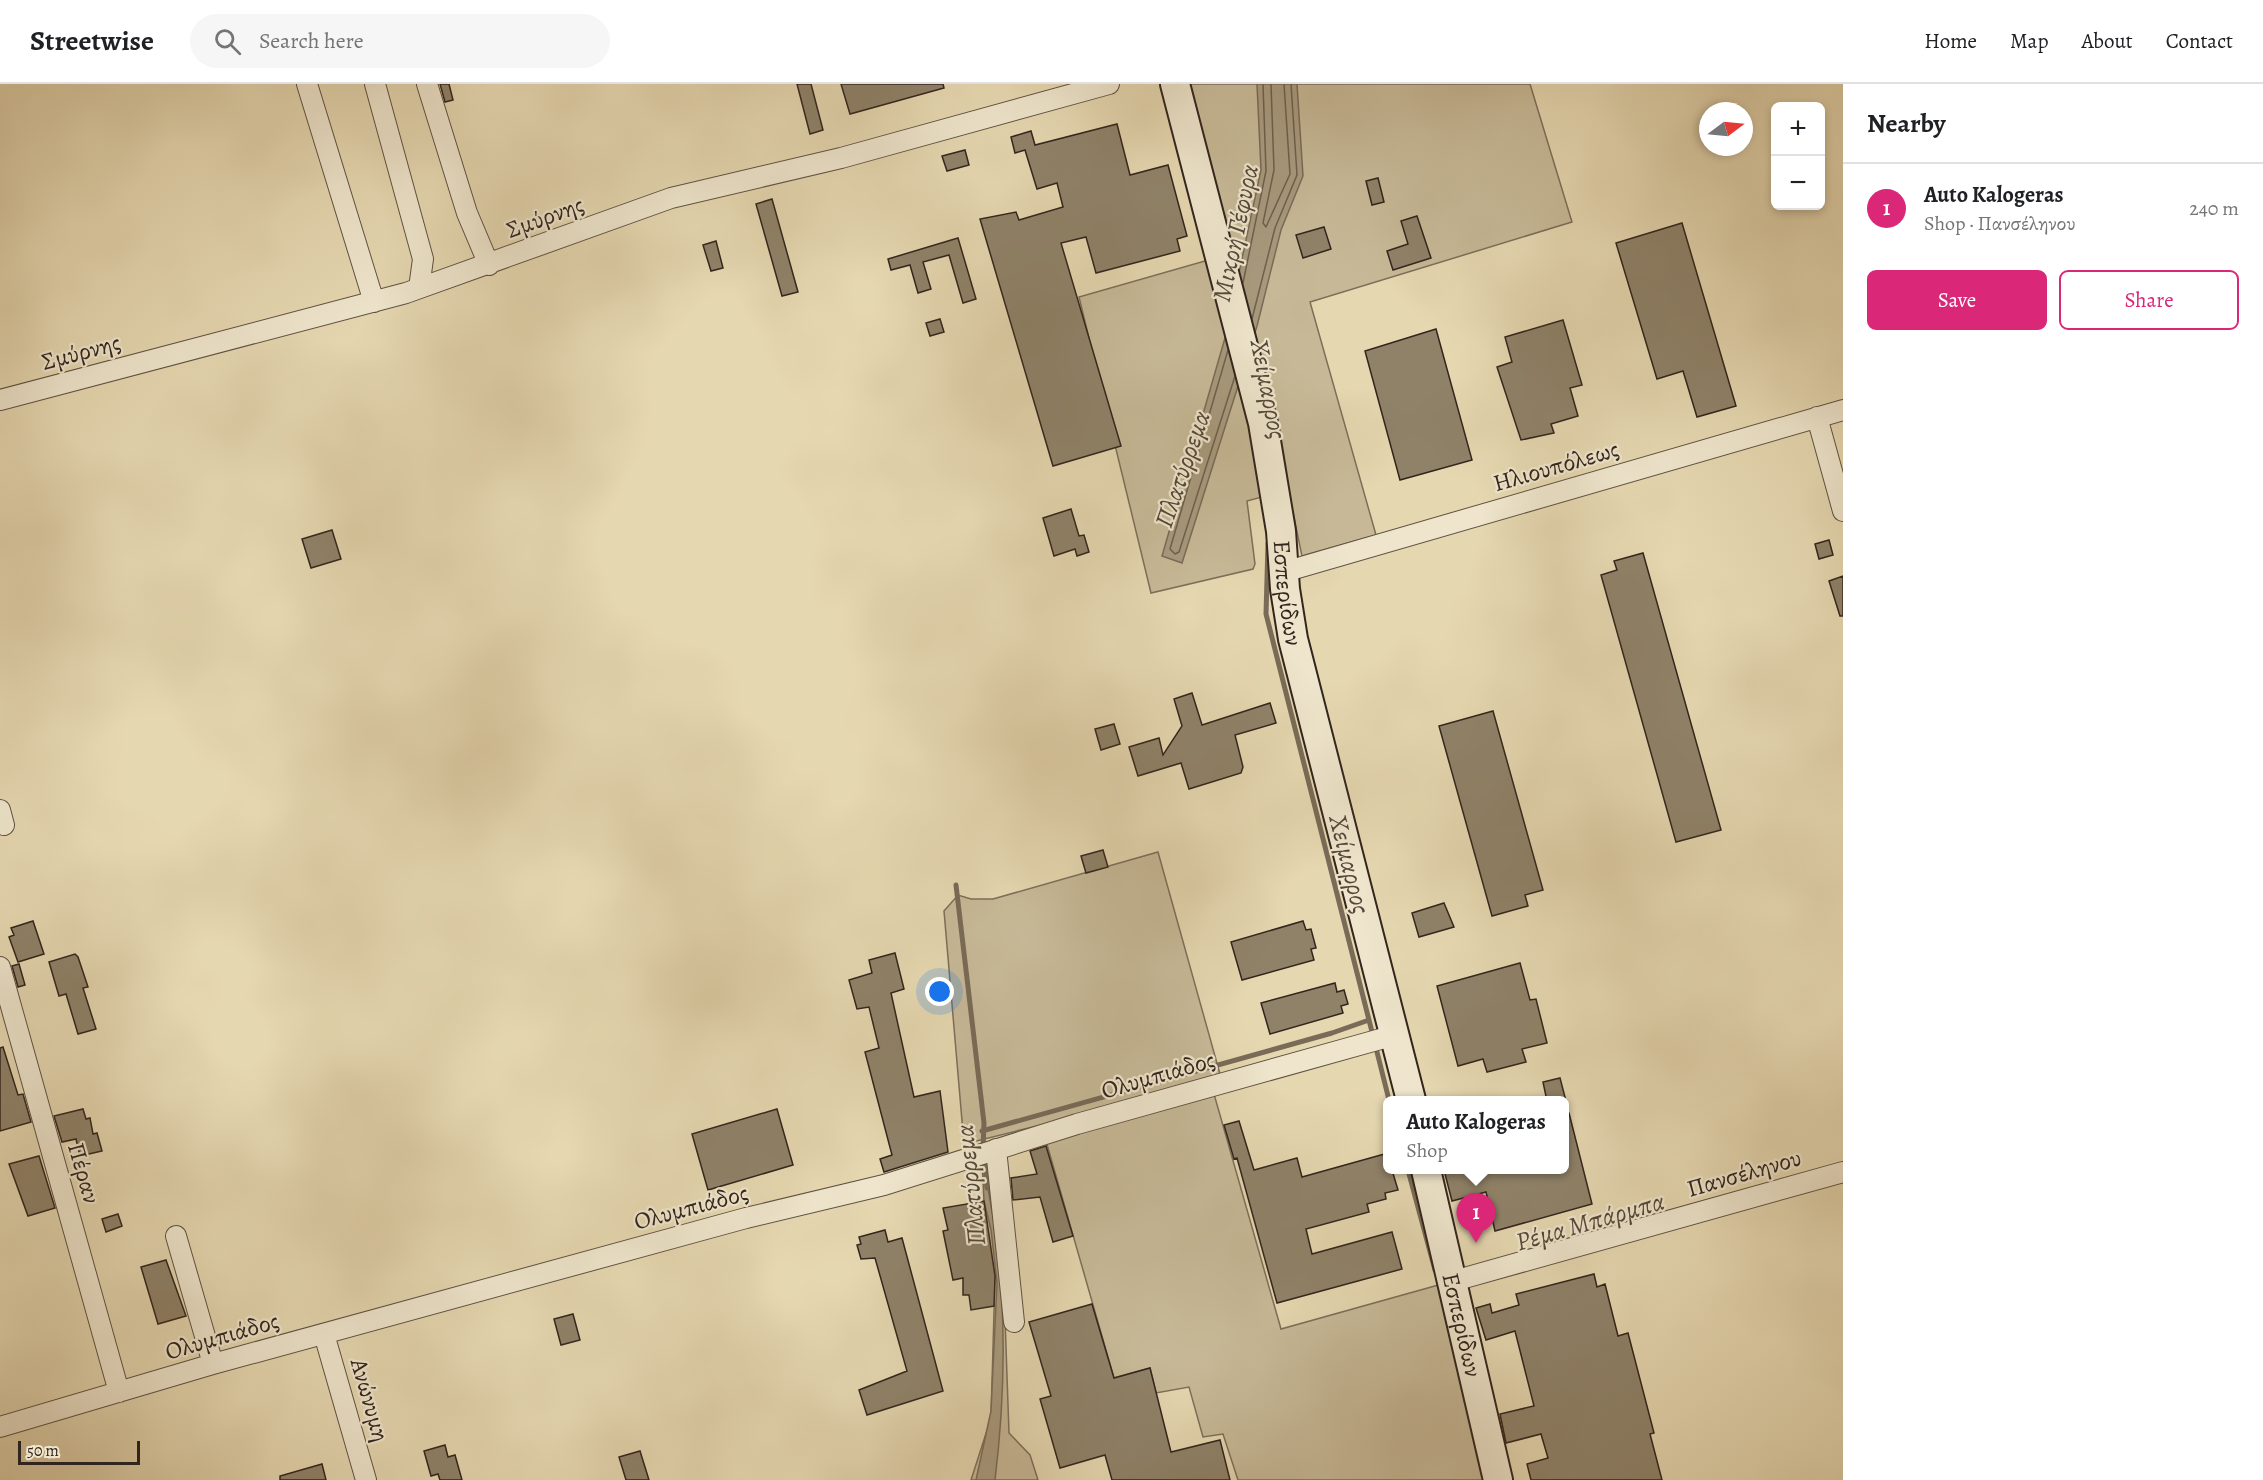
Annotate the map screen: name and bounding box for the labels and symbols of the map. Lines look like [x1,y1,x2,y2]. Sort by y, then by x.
north arrow [1699,102,1753,156]
water label: Μικρή Γέφυρα [1204,161,1267,305]
street label: Σμύρνης [502,188,588,246]
street label: Σμύρνης [38,326,124,378]
water label: Χείμαρρος [1242,335,1295,442]
water label: Πλατύρρεμα [1146,406,1219,532]
street label: Ηλιουπόλεως [1489,433,1623,499]
street label: Εσπερίδων [1266,539,1310,650]
water label: Χείμαρρος [1320,810,1379,918]
your location [925,977,954,1006]
street label: Ολυμπιάδος [1097,1043,1219,1107]
water label: Πλατύρρεμα [947,1123,994,1247]
street label: Πέραν [60,1139,108,1207]
street label: Πανσέληνου [1683,1141,1805,1205]
street label: Ολυμπιάδος [630,1176,752,1238]
water label: Ρέμα Μπάρμπα [1512,1184,1669,1259]
pin: 1 [1456,1194,1496,1243]
street label: Εσπερίδων [1434,1270,1490,1380]
street label: Ολυμπιάδος [161,1304,283,1368]
street label: Ανώνυμη [343,1354,397,1445]
scale bar [18,1438,140,1466]

